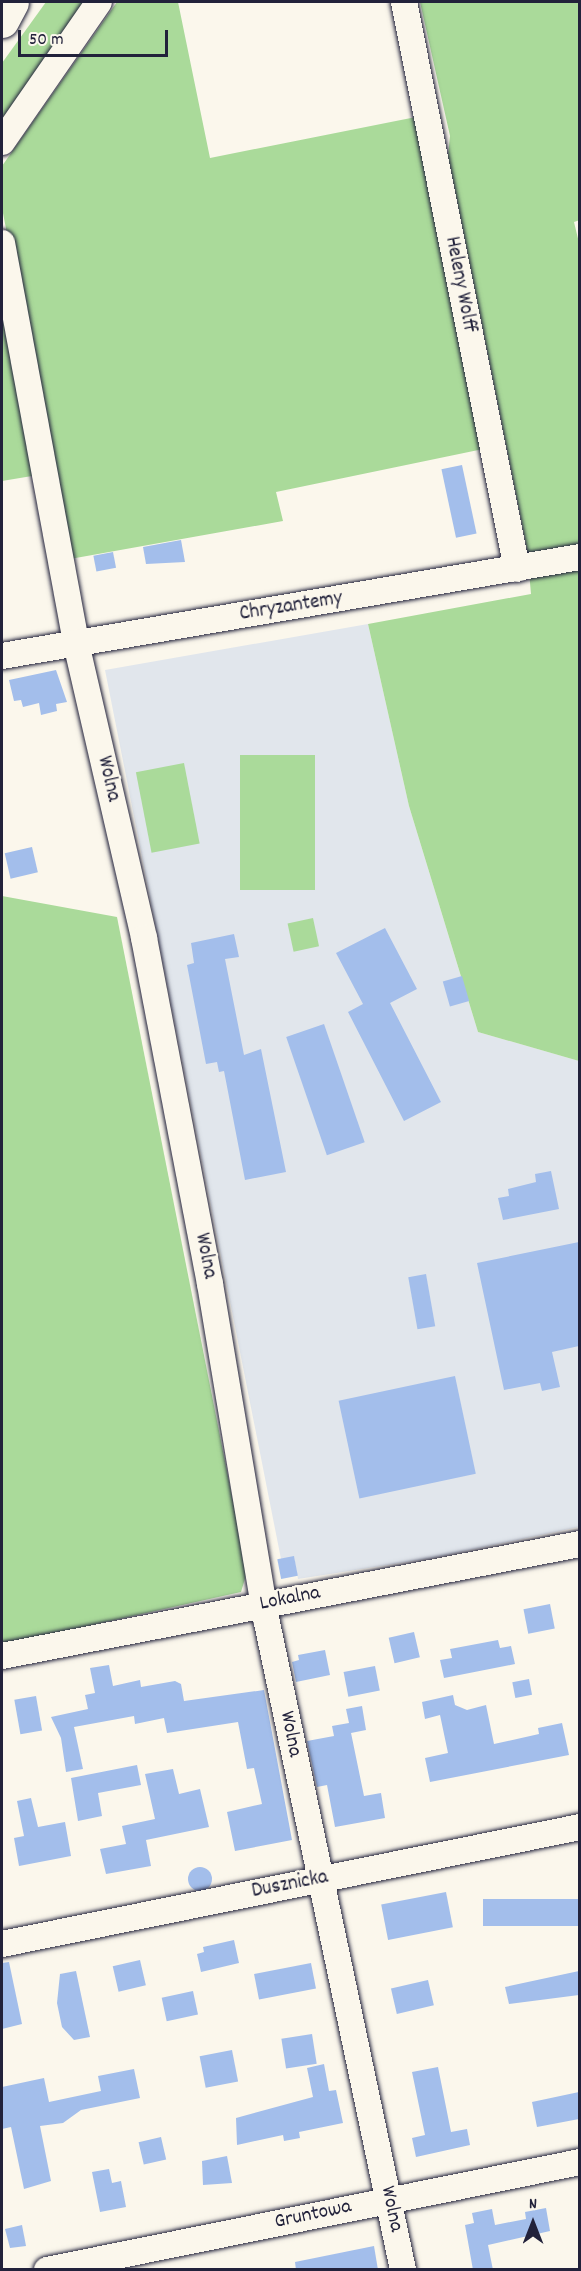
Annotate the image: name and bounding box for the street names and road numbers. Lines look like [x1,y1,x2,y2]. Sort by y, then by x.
street label: Heleny Wolff [438,235,482,335]
street label: Chryzantemy [238,586,344,628]
street label: Wolna [91,754,125,804]
street label: Wolna [188,1231,222,1281]
street label: Lokalna [258,1581,322,1617]
street label: Wolna [273,1709,307,1759]
street label: Dusznicka [250,1865,330,1905]
street label: Wolna [374,2184,408,2234]
street label: Gruntowa [272,2195,354,2235]

